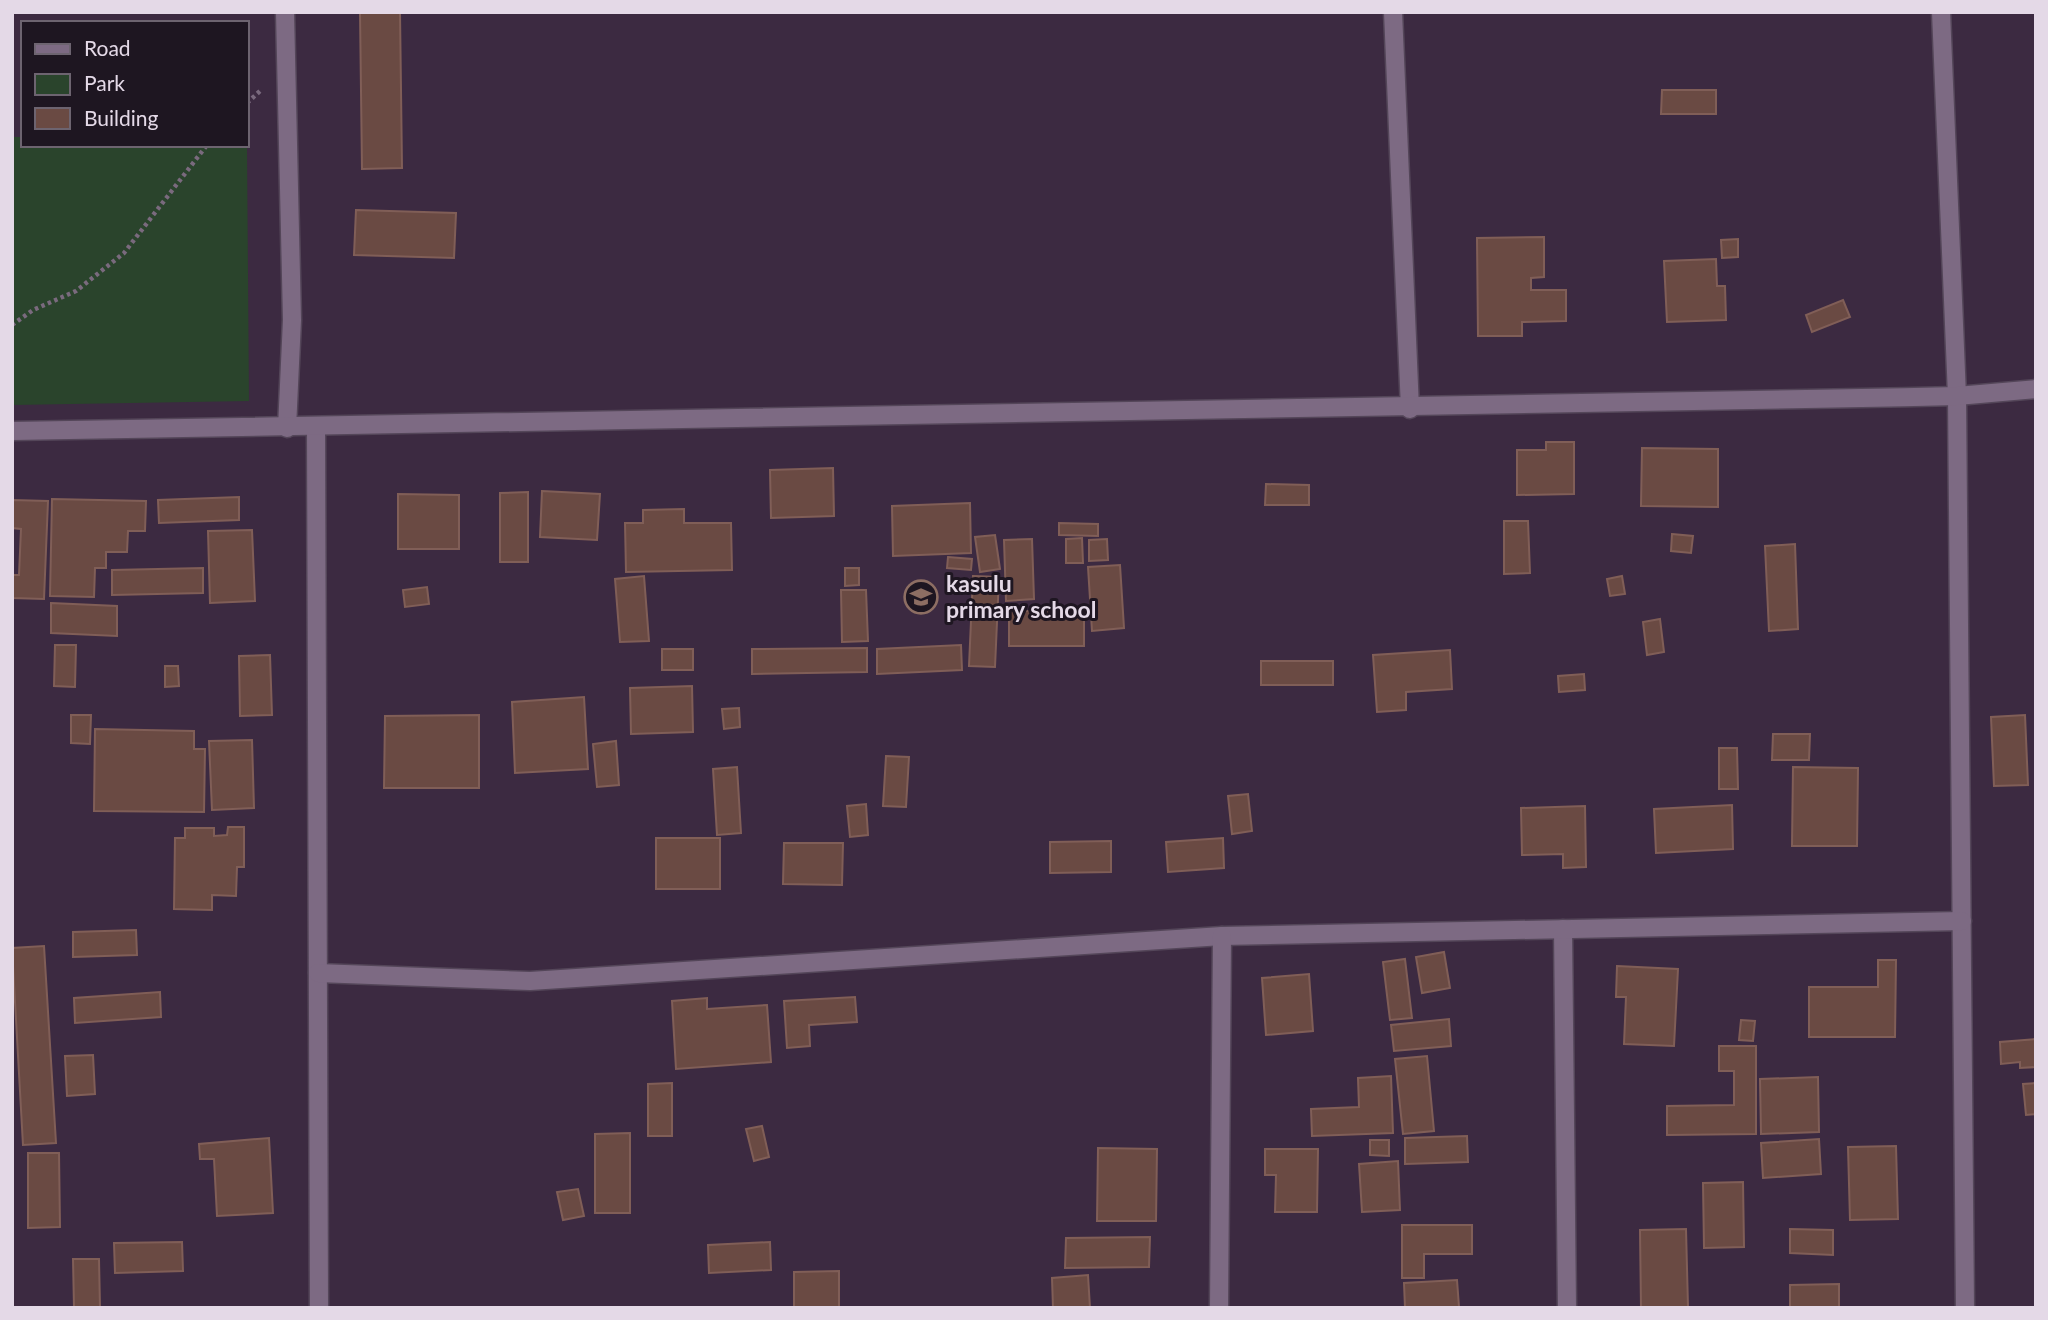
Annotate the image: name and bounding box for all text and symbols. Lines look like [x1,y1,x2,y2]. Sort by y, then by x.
legend [21,21,248,147]
text: Road [84,35,131,60]
text: Park [84,70,125,95]
text: Building [84,105,159,130]
place label: kasulu primary school [946,569,1096,623]
school or university icon: kasulu primary school [902,578,940,616]

